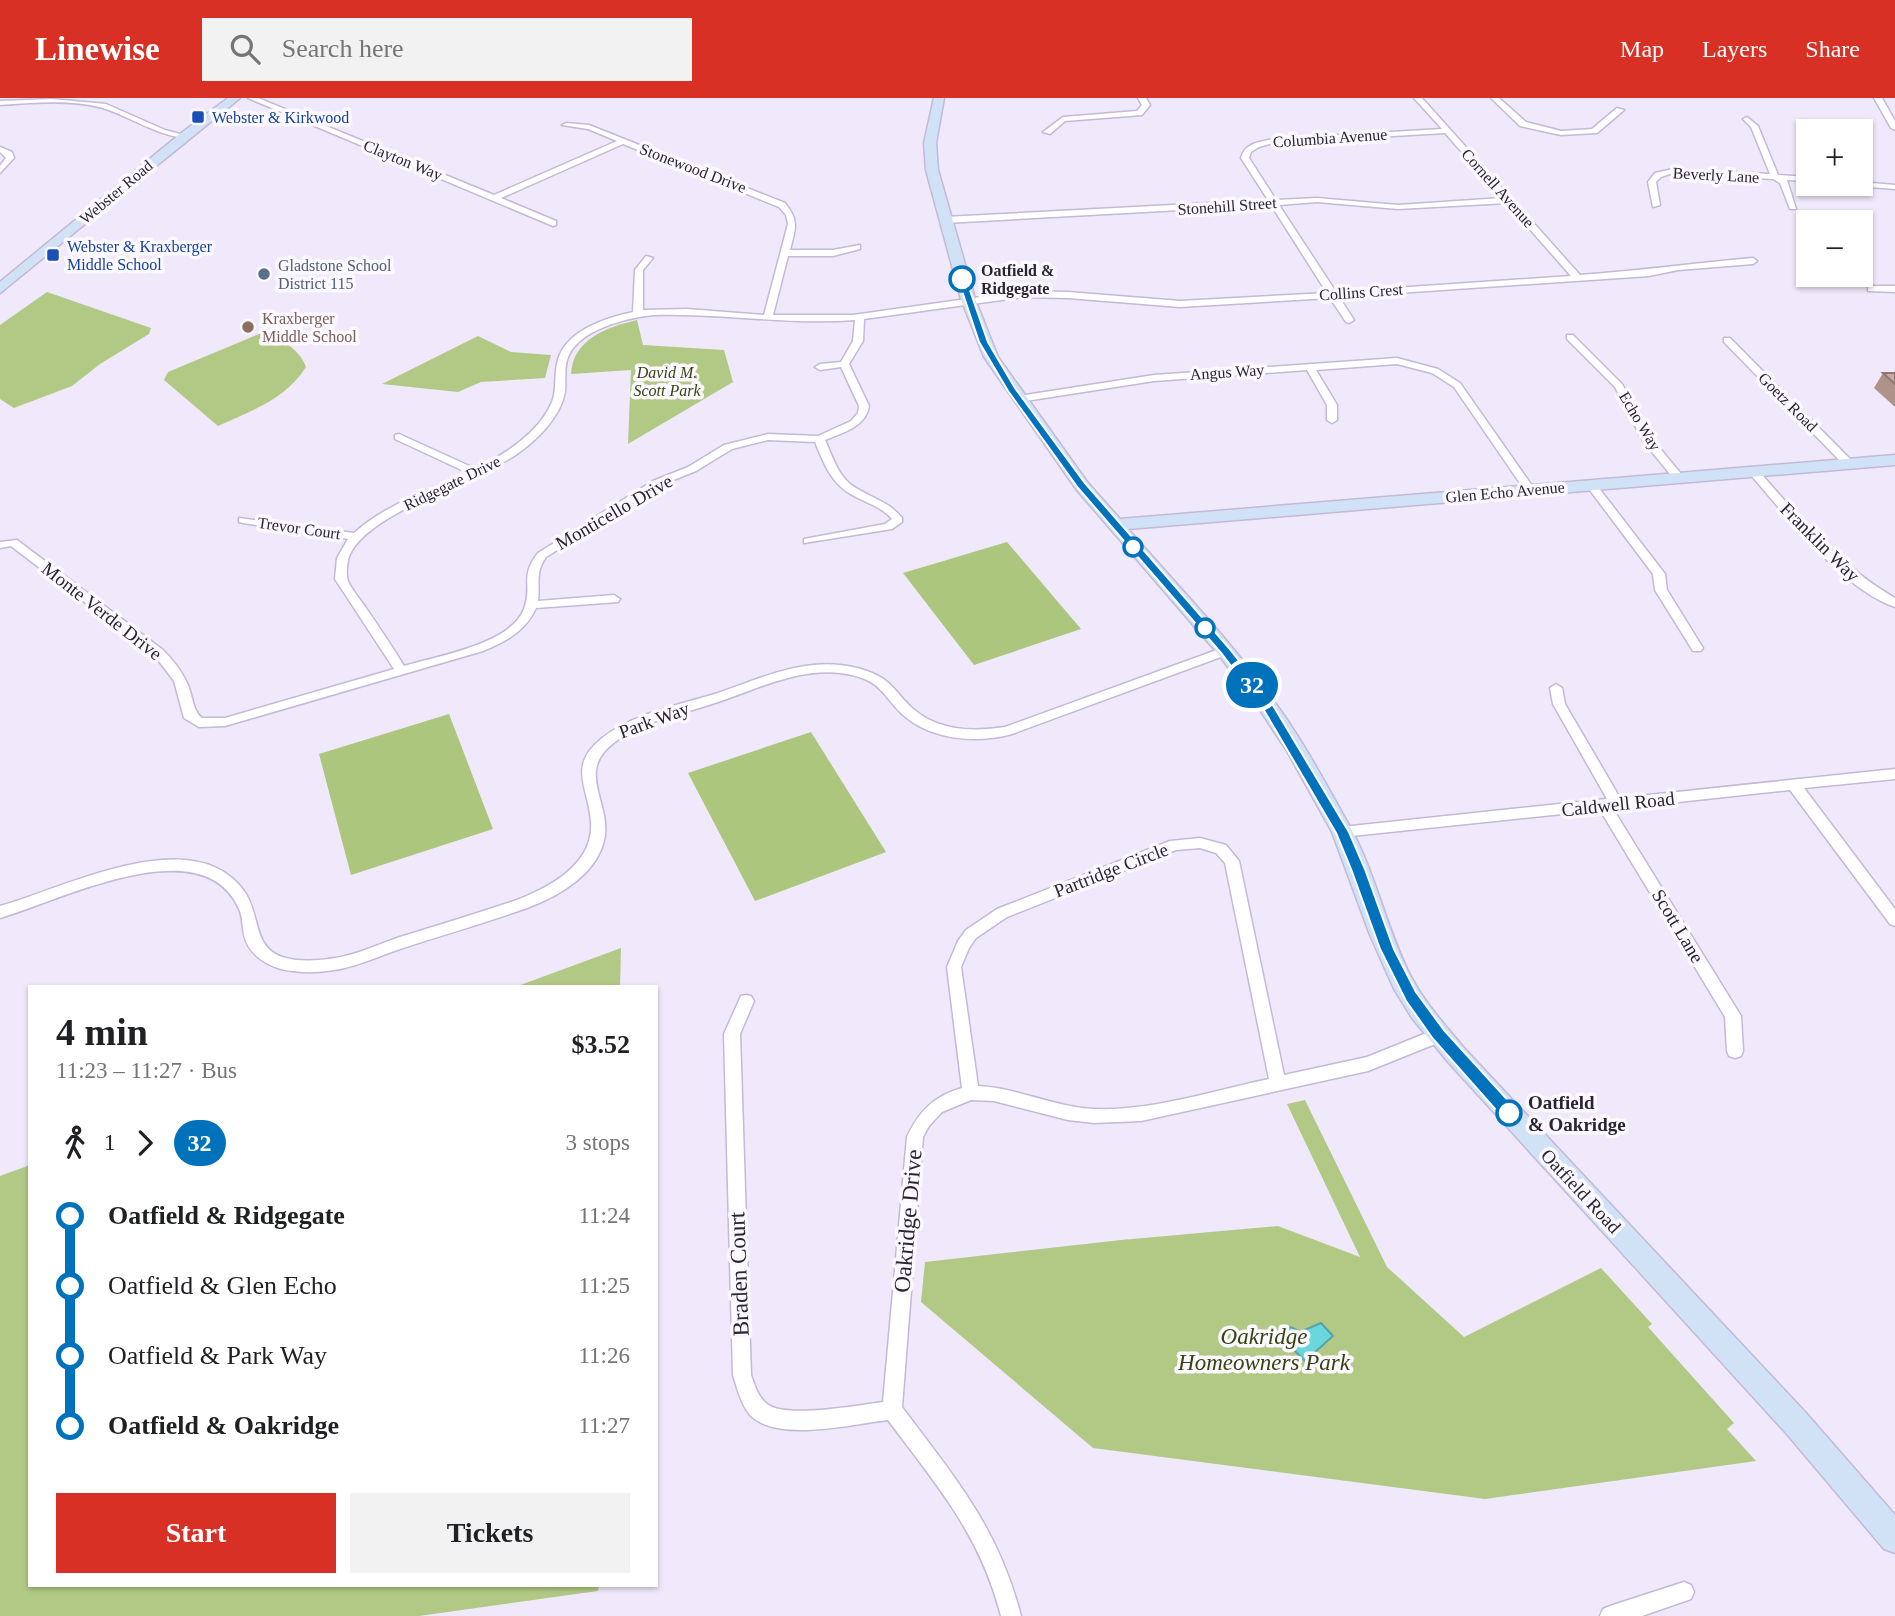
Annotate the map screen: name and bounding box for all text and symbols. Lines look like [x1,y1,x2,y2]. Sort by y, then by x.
search box [202,18,692,81]
icon: search [226,30,264,68]
text: Linewise [35,31,160,67]
text: Search here [282,34,404,63]
text: Map [1620,36,1664,62]
text: Layers [1702,36,1767,62]
text: Share [1805,36,1860,62]
marker: Webster & Kirkwood [190,109,206,125]
place label: Webster & Kirkwood [212,109,349,126]
map controls [1796,119,1873,287]
button: + [1796,119,1873,196]
street label: Columbia Avenue [1272,126,1388,150]
street label: Clayton Way [361,137,445,184]
street label: Stonewood Drive [637,140,749,196]
street label: Cornell Avenue [1458,145,1538,231]
street label: Webster Road [76,157,156,227]
street label: Beverly Lane [1672,164,1760,187]
street label: Stonehill Street [1177,194,1278,218]
button: − [1796,210,1873,287]
place label: Webster & Kraxberger Middle School [67,238,213,273]
marker: Webster & Kraxberger Middle School [45,247,61,263]
place label: Gladstone School District 115 [278,257,392,292]
place label: Oatfield & Ridgegate [981,262,1054,298]
marker: Gladstone School District 115 [256,266,272,282]
marker: Oatfield & Ridgegate [949,266,975,292]
street label: Collins Crest [1319,281,1404,303]
place label: Kraxberger Middle School [262,310,357,345]
marker: Kraxberger Middle School [240,319,256,335]
street label: Angus Way [1189,361,1265,384]
park label: David M. Scott Park [633,364,701,399]
street label: Goetz Road [1755,369,1821,435]
street label: Echo Way [1615,389,1664,454]
street label: Ridgegate Drive [401,452,503,515]
street label: Monticello Drive [552,470,676,554]
street label: Glen Echo Avenue [1445,478,1565,506]
street label: Franklin Way [1776,498,1864,586]
street label: Trevor Court [257,514,342,542]
unlabelled marker [1123,537,1143,557]
street label: Monte Verde Drive [38,558,166,664]
unlabelled marker [1195,618,1215,638]
line badge: 32 [1220,662,1284,708]
text: 32 [1240,672,1264,698]
street label: Park Way [616,697,693,742]
street label: Caldwell Road [1560,788,1676,820]
street label: Partridge Circle [1051,839,1171,901]
street label: Scott Lane [1648,886,1708,966]
text: 4 min [56,1011,148,1053]
text: $3.52 [572,1030,630,1059]
text: 11:23 – 11:27 · Bus [56,1058,237,1083]
place label: Oatfield & Oakridge [1528,1092,1626,1135]
marker: Oatfield & Oakridge [1496,1100,1522,1126]
icon: walk [56,1124,94,1162]
icon: forward [126,1124,164,1162]
text: 1 [104,1130,116,1155]
text: 32 [188,1130,212,1156]
text: 3 stops [565,1130,630,1155]
street label: Oatfield Road [1537,1145,1626,1238]
street label: Oakridge Drive [889,1148,927,1294]
text: Oatfield & Ridgegate [108,1201,345,1230]
text: 11:24 [578,1203,630,1228]
street label: Braden Court [724,1211,754,1337]
text: Oatfield & Glen Echo [108,1271,337,1300]
text: 11:25 [578,1273,630,1298]
park label: Oakridge Homeowners Park [1177,1324,1351,1375]
text: Oatfield & Park Way [108,1341,327,1370]
text: 11:26 [578,1343,630,1368]
text: Oatfield & Oakridge [108,1411,339,1440]
text: 11:27 [578,1413,630,1438]
button: Start [56,1493,336,1573]
button: Tickets [350,1493,630,1573]

